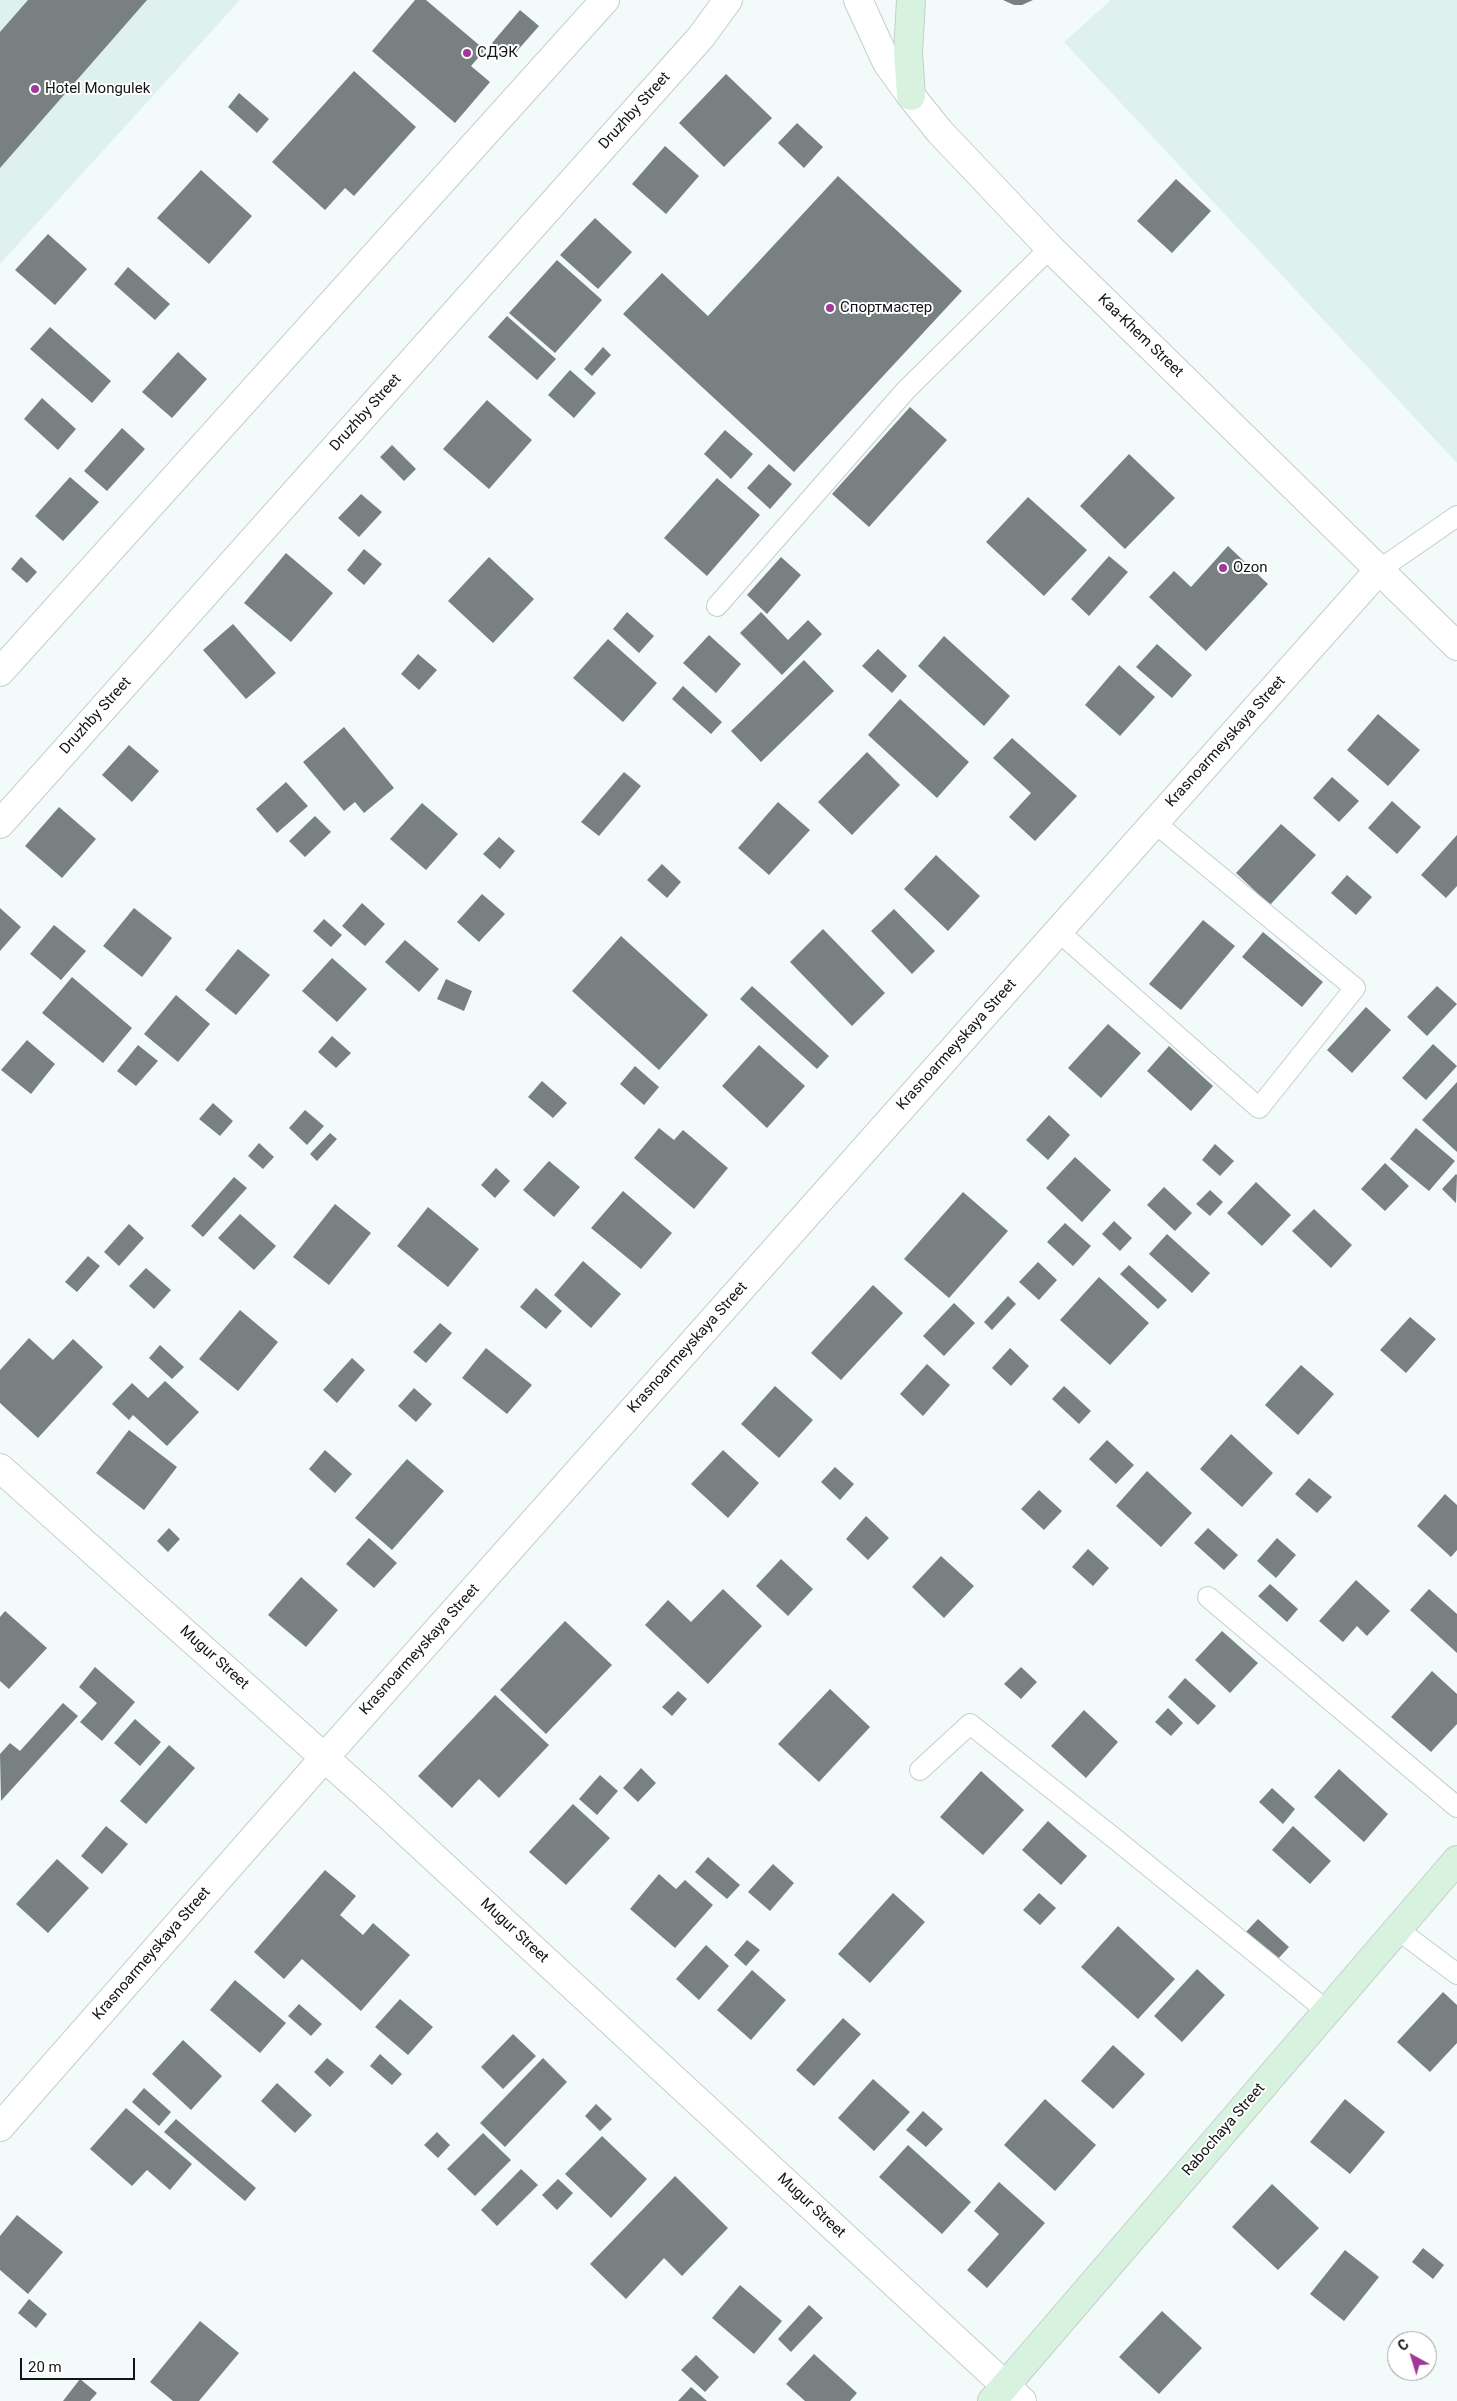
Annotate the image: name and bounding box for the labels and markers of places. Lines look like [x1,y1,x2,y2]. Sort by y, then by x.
place label: СДЭК [477,44,518,62]
marker: СДЭК [461,47,473,59]
place label: Hotel Mongulek [45,80,150,98]
marker: Hotel Mongulek [29,83,41,95]
place label: Спортмастер [840,299,932,317]
marker: Спортмастер [824,302,836,314]
place label: Ozon [1233,559,1267,577]
marker: Ozon [1217,562,1229,574]

